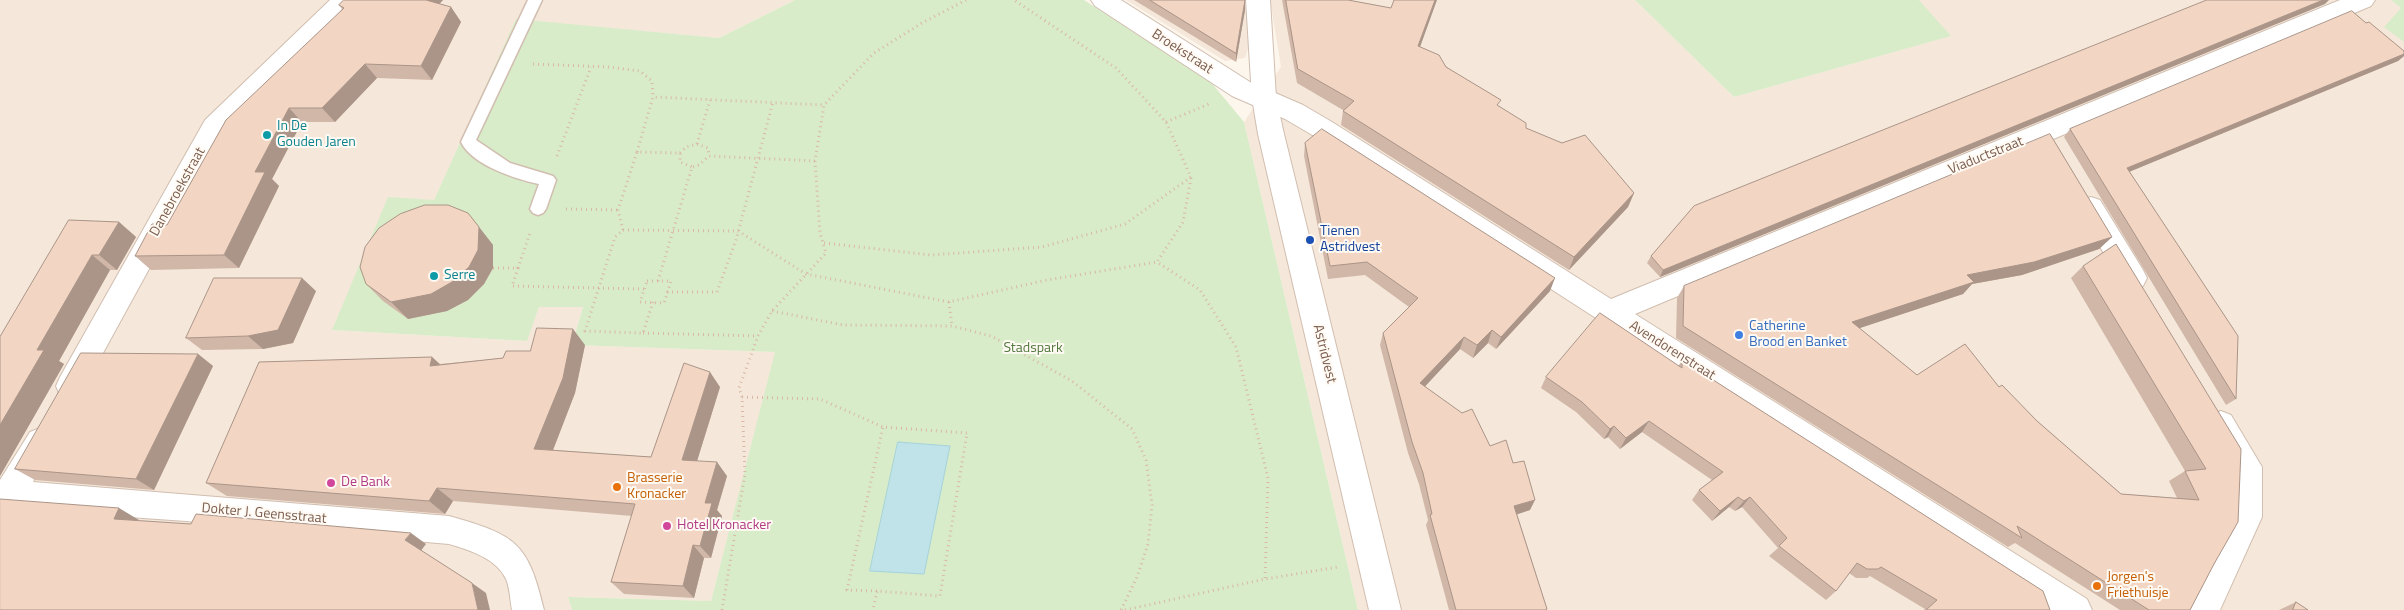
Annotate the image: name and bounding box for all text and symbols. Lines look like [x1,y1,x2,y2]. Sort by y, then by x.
street label: Broekstraat [1148,26,1216,78]
place label: In De Gouden Jaren [277,119,356,152]
marker: In De Gouden Jaren [261,129,273,141]
street label: Viaductstraat [1946,133,2026,179]
street label: Danebroekstraat [147,145,209,239]
place label: Tienen Astridvest [1320,224,1380,256]
marker: Tienen Astridvest [1304,234,1316,246]
place label: Serre [444,268,475,284]
marker: Serre [428,270,440,282]
street label: Avendorenstraat [1626,318,1718,384]
place label: Catherine Brood en Banket [1749,319,1847,352]
street label: Astridvest [1309,323,1339,385]
marker: Catherine Brood en Banket [1733,329,1745,341]
park label: Stadspark [1003,341,1063,357]
place label: Brasserie Kronacker [627,471,686,504]
place label: De Bank [341,475,390,491]
marker: De Bank [325,477,337,489]
marker: Brasserie Kronacker [611,481,623,493]
street label: Dokter J. Geensstraat [201,500,327,528]
place label: Hotel Kronacker [677,518,771,534]
marker: Hotel Kronacker [661,520,673,532]
place label: Jorgen's Friethuisje [2107,570,2169,602]
marker: Jorgen's Friethuisje [2091,580,2103,592]

